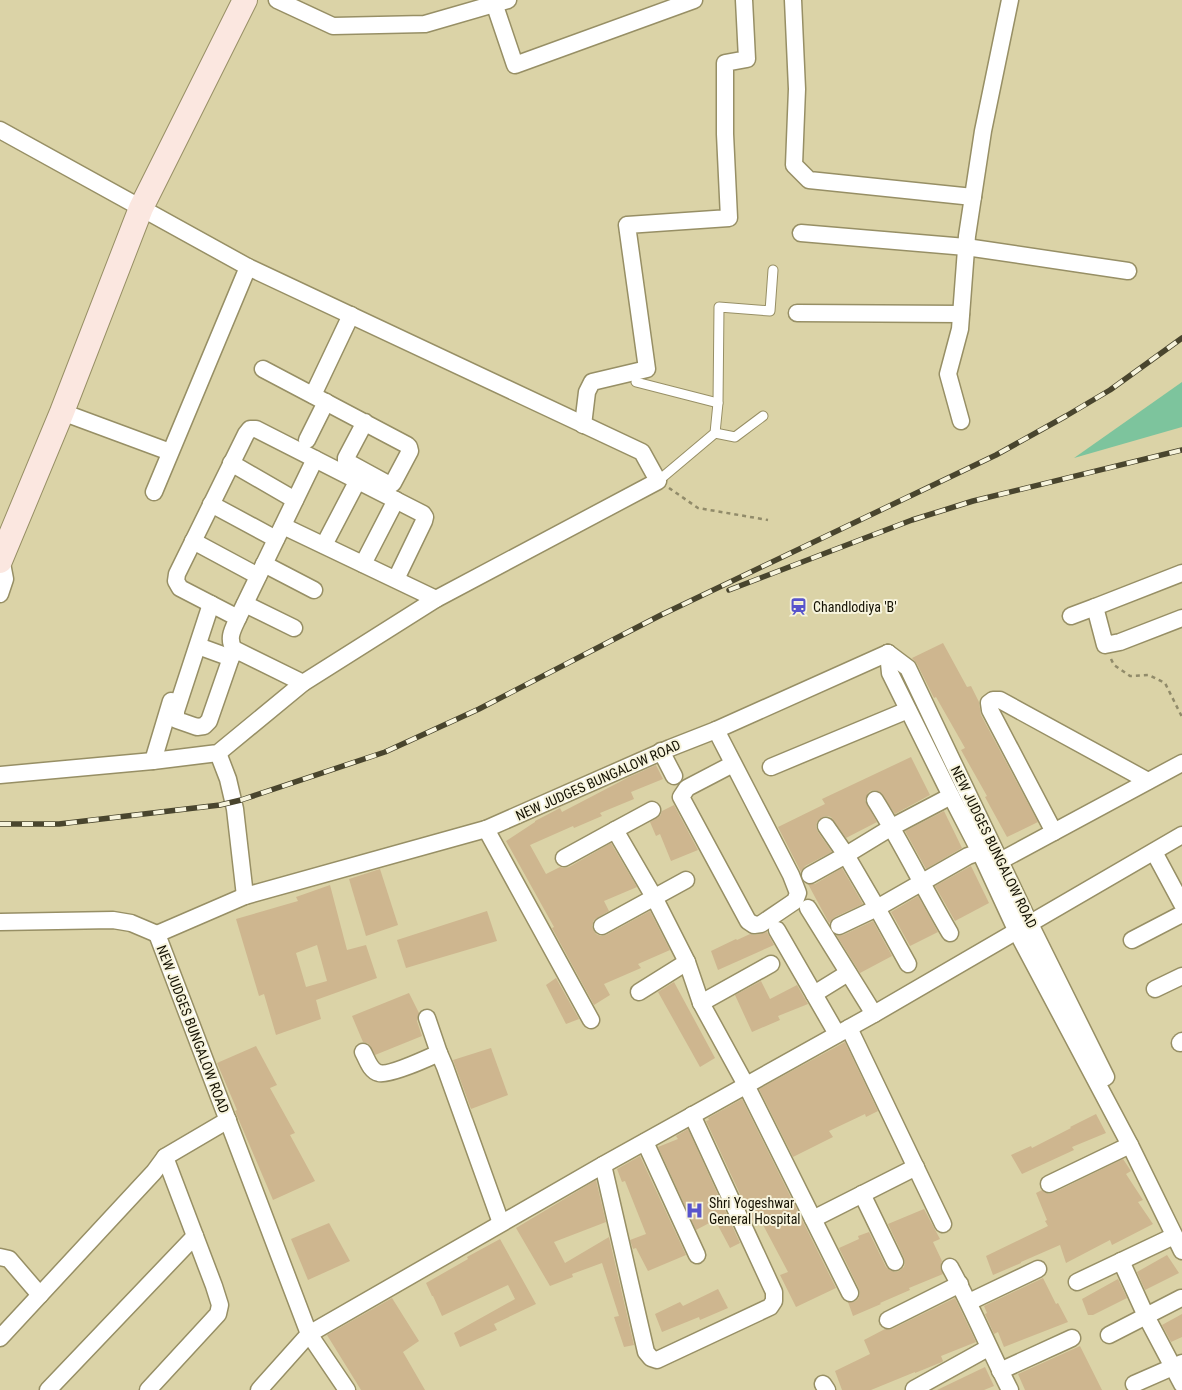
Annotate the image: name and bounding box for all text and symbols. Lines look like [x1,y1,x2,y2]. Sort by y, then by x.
station icon: Chandlodiya 'B' [789,597,809,617]
place label: Chandlodiya 'B' [813,599,897,615]
street label: NEW JUDGES BUNGALOW ROAD [513,736,683,824]
street label: NEW JUDGES BUNGALOW ROAD [948,763,1040,931]
street label: NEW JUDGES BUNGALOW ROAD [154,943,232,1115]
place label: Shri Yogeshwar General Hospital [709,1195,801,1227]
hospital icon: Shri Yogeshwar General Hospital [685,1201,705,1221]

